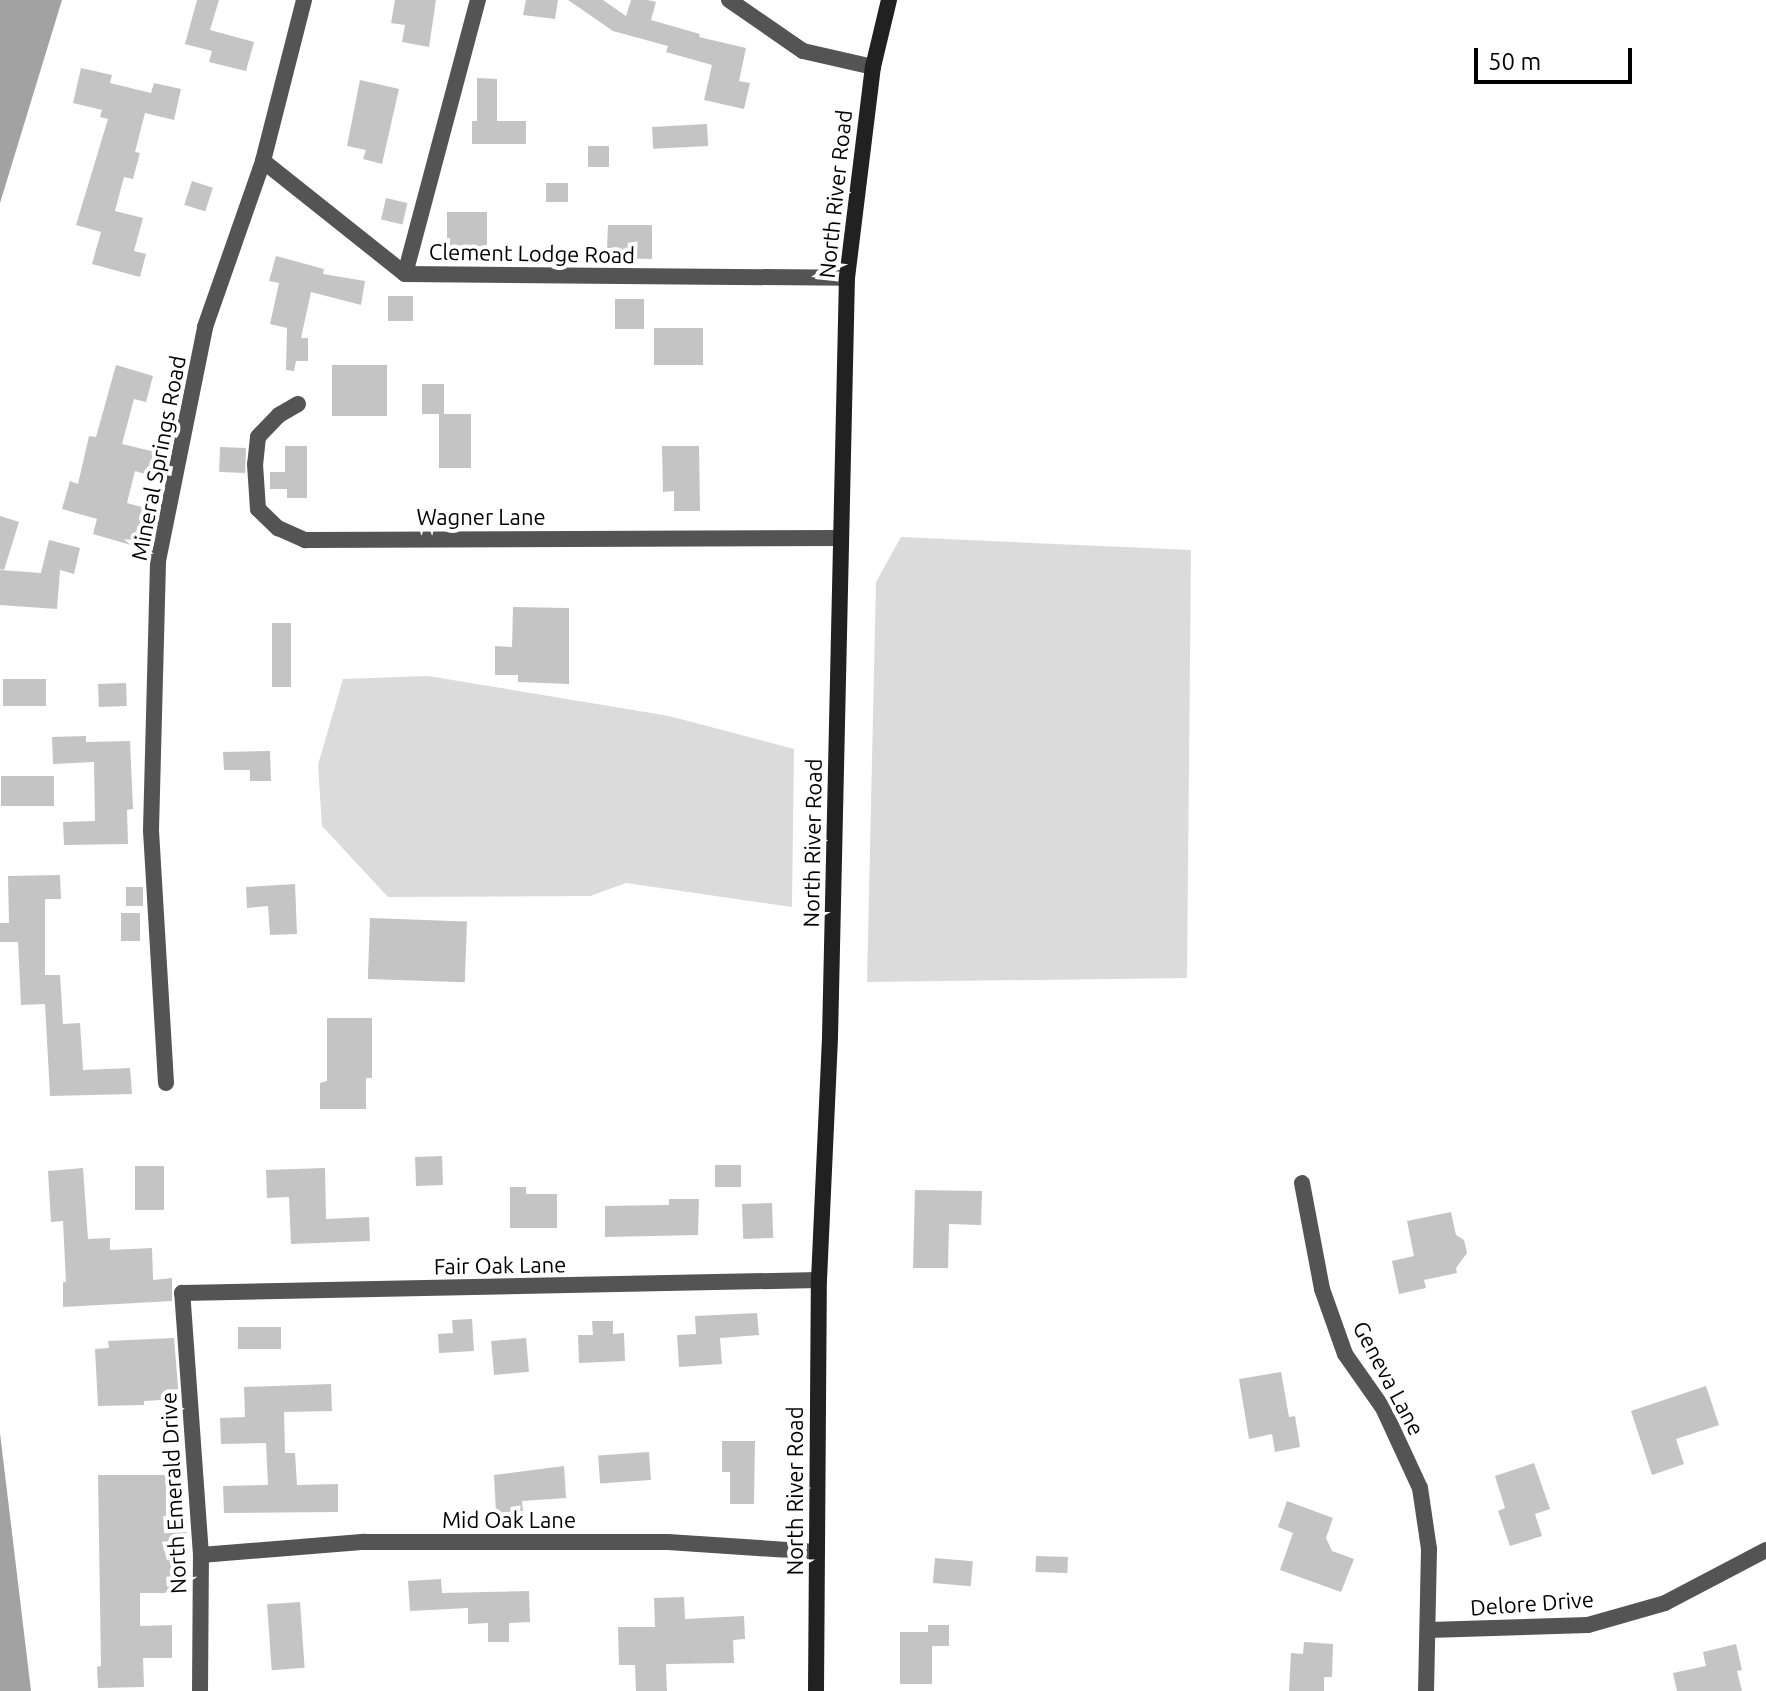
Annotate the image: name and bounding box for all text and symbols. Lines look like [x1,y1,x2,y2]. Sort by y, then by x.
scale bar [1478,32,1636,82]
text: 50 m [1488,48,1541,75]
street label: North River Road [813,109,857,279]
street label: Clement Lodge Road [429,238,635,268]
street label: Mineral Springs Road [125,353,191,563]
street label: Wagner Lane [416,504,546,530]
street label: North River Road [797,758,827,928]
street label: Fair Oak Lane [434,1251,566,1279]
street label: Geneva Lane [1348,1316,1430,1440]
street label: North Emerald Drive [155,1391,191,1595]
street label: North River Road [782,1406,808,1576]
street label: Mid Oak Lane [442,1507,576,1533]
street label: Delore Drive [1469,1586,1595,1620]

